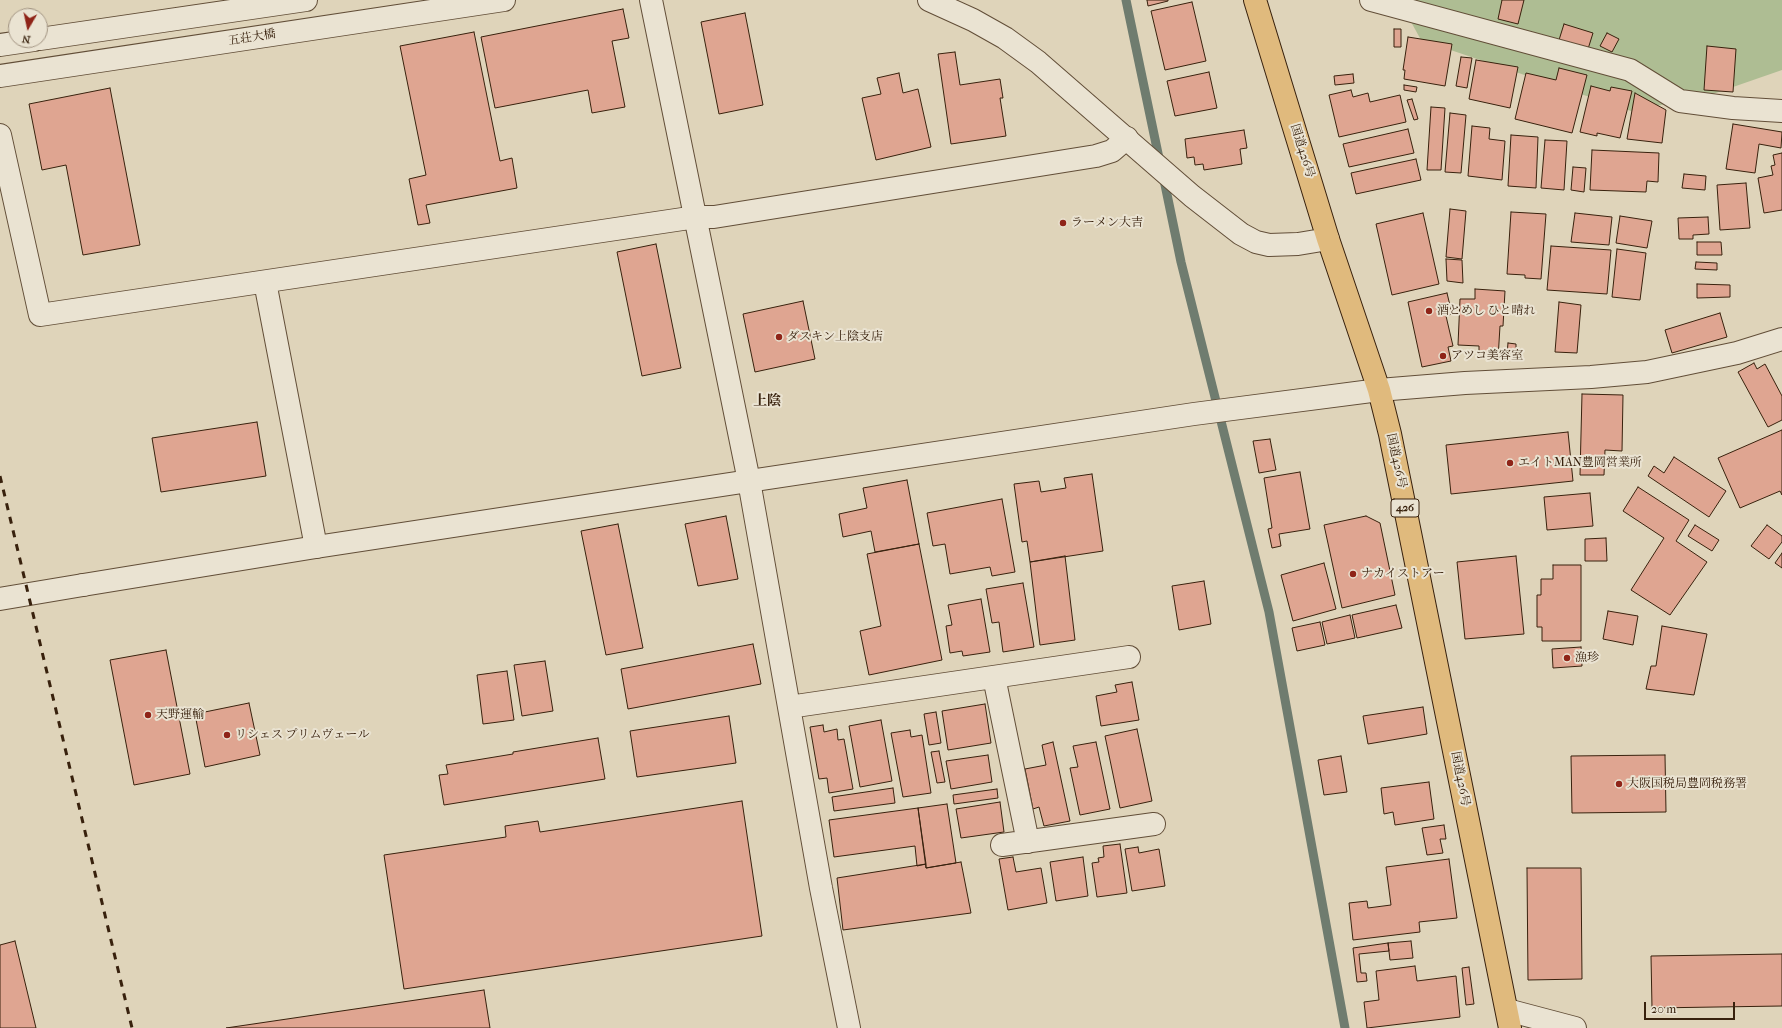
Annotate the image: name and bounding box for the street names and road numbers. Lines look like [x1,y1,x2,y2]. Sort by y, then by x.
street label: 五荘大橋 [227,27,277,49]
street label: 国道426号 [1287,122,1317,180]
street label: 国道426号 [1383,432,1409,490]
road number: 426 [1391,499,1419,517]
street label: 国道426号 [1448,750,1472,808]

